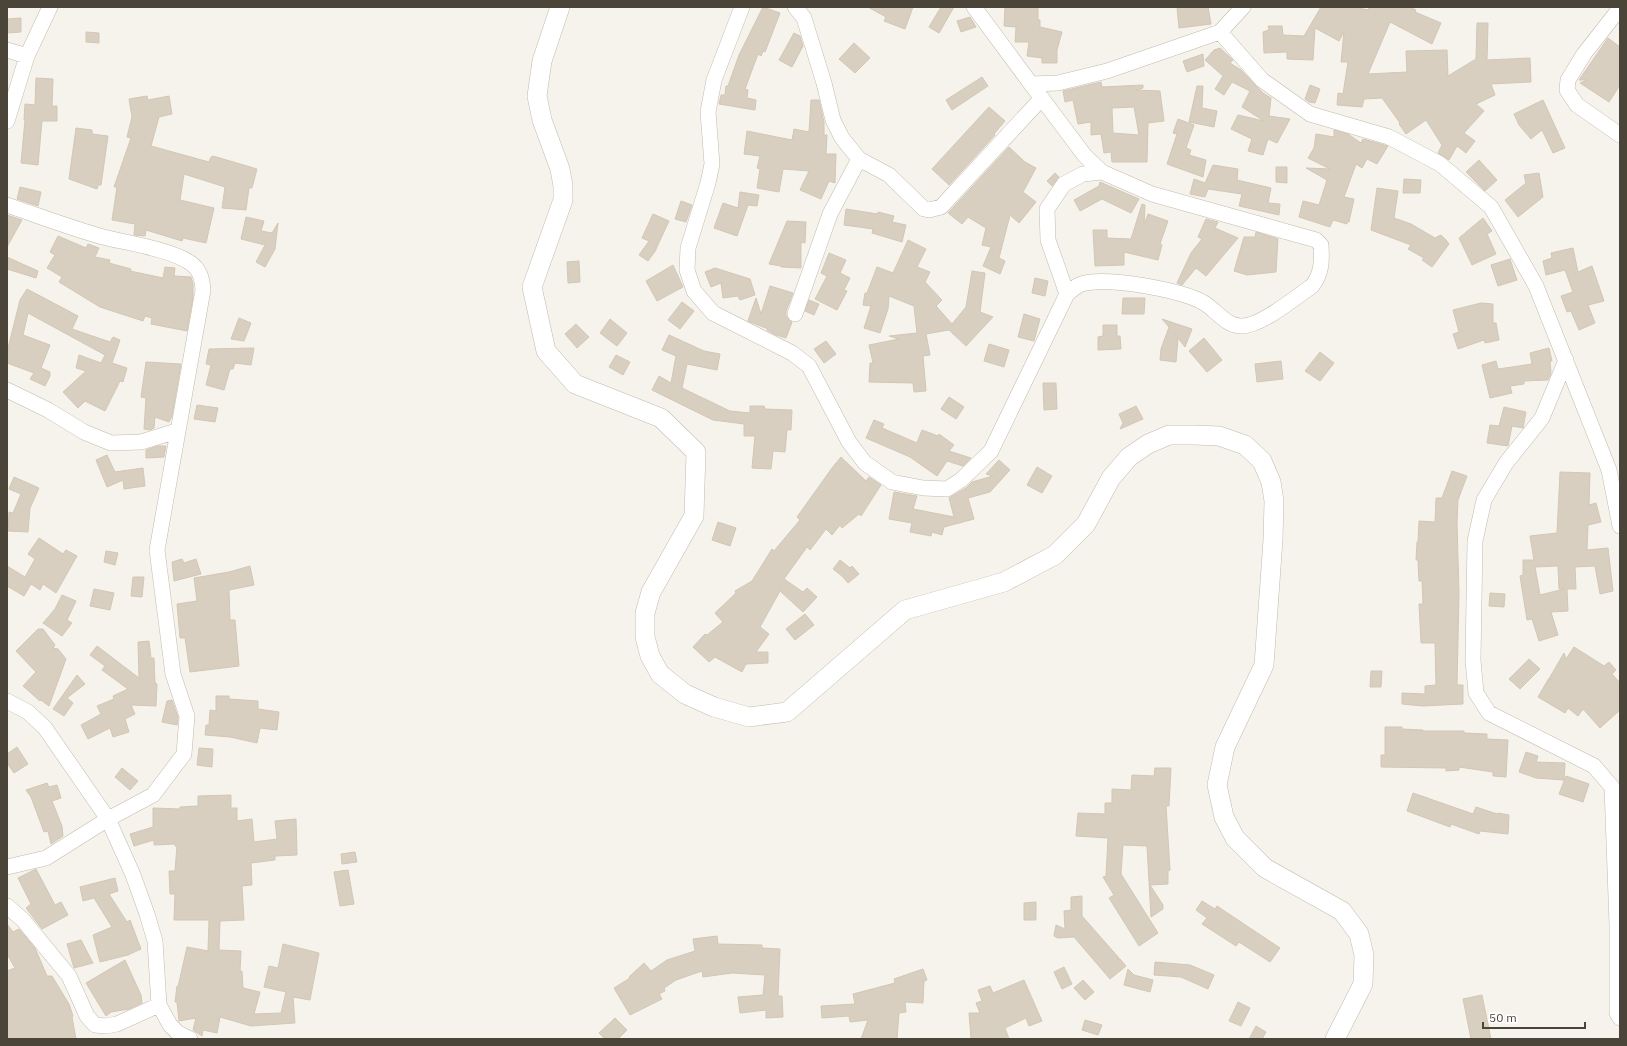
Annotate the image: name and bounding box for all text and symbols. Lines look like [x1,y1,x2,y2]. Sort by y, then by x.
scale bar [1483,1004,1585,1030]
text: 50 m [1489,1010,1517,1025]

